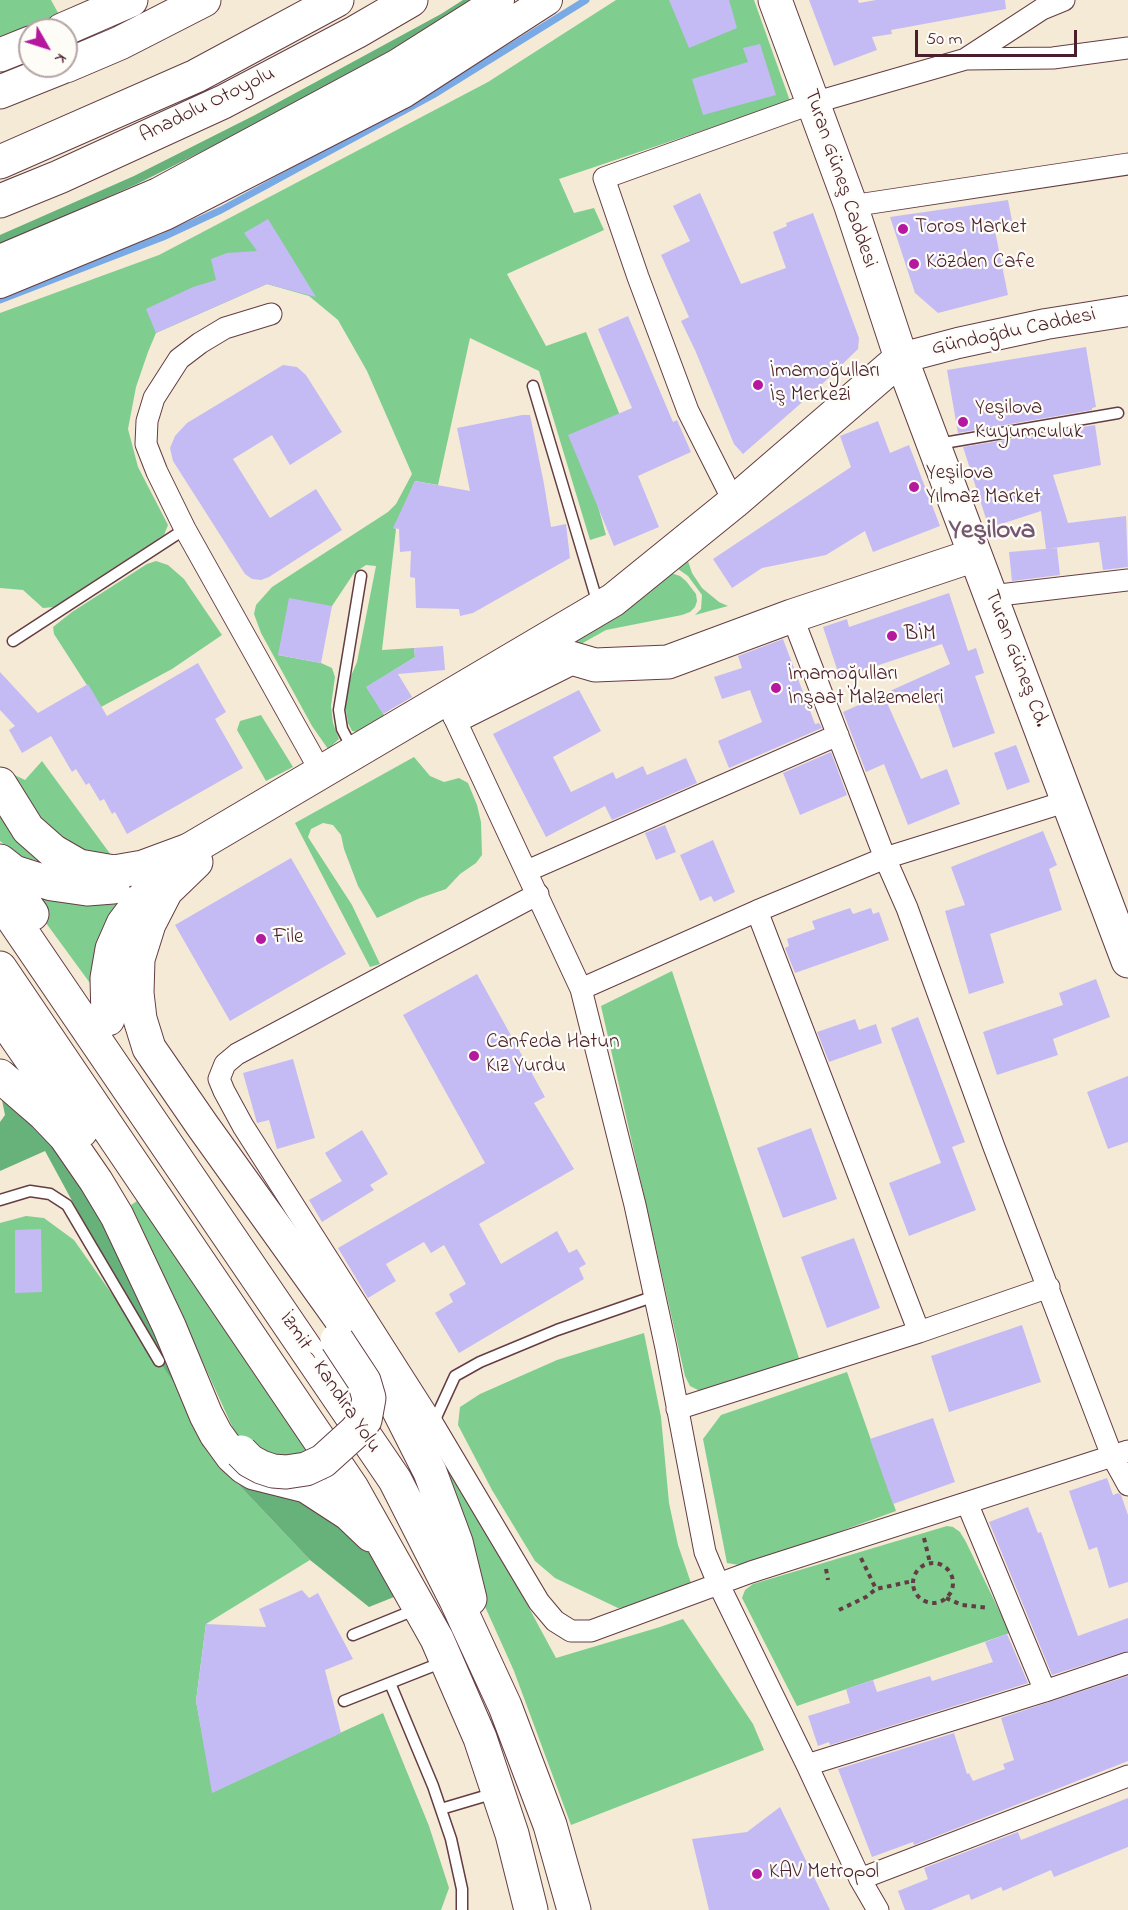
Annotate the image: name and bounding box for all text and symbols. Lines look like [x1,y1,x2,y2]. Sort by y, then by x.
north arrow [18,18,78,78]
scale bar [918,18,1080,56]
text: 50 m [926,27,963,53]
text: K [49,47,72,69]
street label: Anadolu Otoyolu [136,62,280,150]
street label: Turan Güneş Caddesi [797,86,881,272]
place label: Toros Market [915,216,1027,242]
marker: Toros Market [896,222,910,236]
place label: Közden Cafe [926,251,1035,277]
marker: Közden Cafe [907,257,921,271]
street label: Gündoğdu Caddesi [930,303,1098,363]
place label: İmamoğulları İş Merkezi [770,360,880,410]
marker: İmamoğulları İş Merkezi [751,378,765,392]
place label: Yeşilova Kuyumculuk [975,397,1083,447]
marker: Yeşilova Kuyumculuk [956,415,970,429]
place label: Yeşilova Yılmaz Market [926,462,1041,512]
marker: Yeşilova Yılmaz Market [907,480,921,494]
district label: Yeşilova [949,517,1035,549]
street label: Turan Güneş Cd. [977,587,1053,731]
place label: BİM [904,623,936,649]
marker: BİM [885,629,899,643]
place label: İmamoğulları İnşaat Malzemeleri [788,663,944,713]
marker: İmamoğulları İnşaat Malzemeleri [769,681,783,695]
place label: File [273,926,303,952]
marker: File [254,932,268,946]
place label: Canfeda Hatun Kız Yurdu [486,1031,620,1081]
marker: Canfeda Hatun Kız Yurdu [467,1049,481,1063]
street label: İzmit - Kandıra Yolu [273,1308,385,1458]
place label: KAV Metropol [769,1861,879,1887]
marker: KAV Metropol [750,1867,764,1881]

